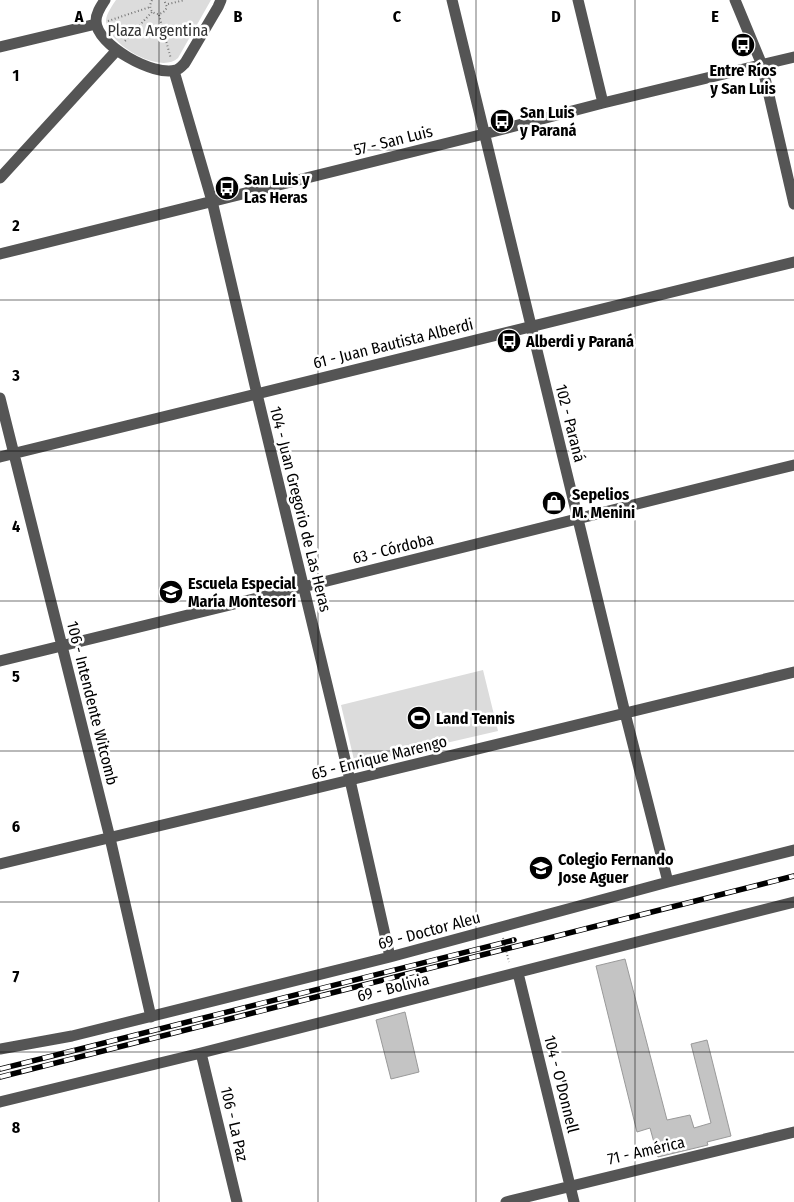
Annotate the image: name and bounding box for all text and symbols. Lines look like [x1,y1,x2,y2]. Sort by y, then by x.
text: A [74,7,84,26]
text: B [234,7,243,26]
text: C [393,7,402,26]
text: D [551,7,561,26]
text: E [711,7,719,26]
park label: Plaza Argentina [108,21,209,40]
bus stop icon: Entre Ríos y San Luis [730,32,756,58]
place label: Entre Ríos y San Luis [709,61,776,98]
text: 1 [13,66,19,85]
place label: San Luis y Paraná [519,103,577,140]
bus stop icon: San Luis y Paraná [489,108,515,134]
street label: 57 - San Luis [352,121,435,159]
place label: San Luis y Las Heras [244,170,310,207]
bus stop icon: San Luis y Las Heras [214,175,240,201]
text: 2 [11,216,20,235]
street label: 61 - Juan Bautista Alberdi [311,314,475,373]
bus stop icon: Alberdi y Paraná [496,328,522,354]
place label: Alberdi y Paraná [525,332,634,351]
text: 3 [11,366,20,385]
street label: 102 - Paraná [552,382,589,464]
street label: 104 - Juan Gregorio de Las Heras [266,404,335,614]
place label: Sepelios M. Menini [572,485,635,522]
shop icon: Sepelios M. Menini [541,490,567,516]
text: 4 [12,517,20,536]
street label: 63 - Córdoba [351,529,436,568]
place label: Escuela Especial María Montesori [188,574,297,611]
school or university icon: Escuela Especial María Montesori [158,579,184,605]
street label: 106 - Intendente Witcomb [63,619,122,787]
text: 5 [12,667,20,686]
sports icon: Land Tennis [406,705,432,731]
place label: Land Tennis [436,709,515,728]
street label: 65 - Enrique Marengo [309,731,449,784]
text: 6 [12,817,20,836]
place label: Colegio Fernando Jose Aguer [557,850,674,887]
school or university icon: Colegio Fernando Jose Aguer [528,855,554,881]
street label: 69 - Doctor Aleu [376,908,482,953]
text: 7 [13,967,20,986]
street label: 69 - Bolivia [355,969,431,1006]
street label: 104 - O'Donnell [540,1033,583,1135]
street label: 106 - La Paz [217,1085,252,1163]
text: 8 [12,1118,21,1137]
street label: 71 - América [606,1132,687,1169]

